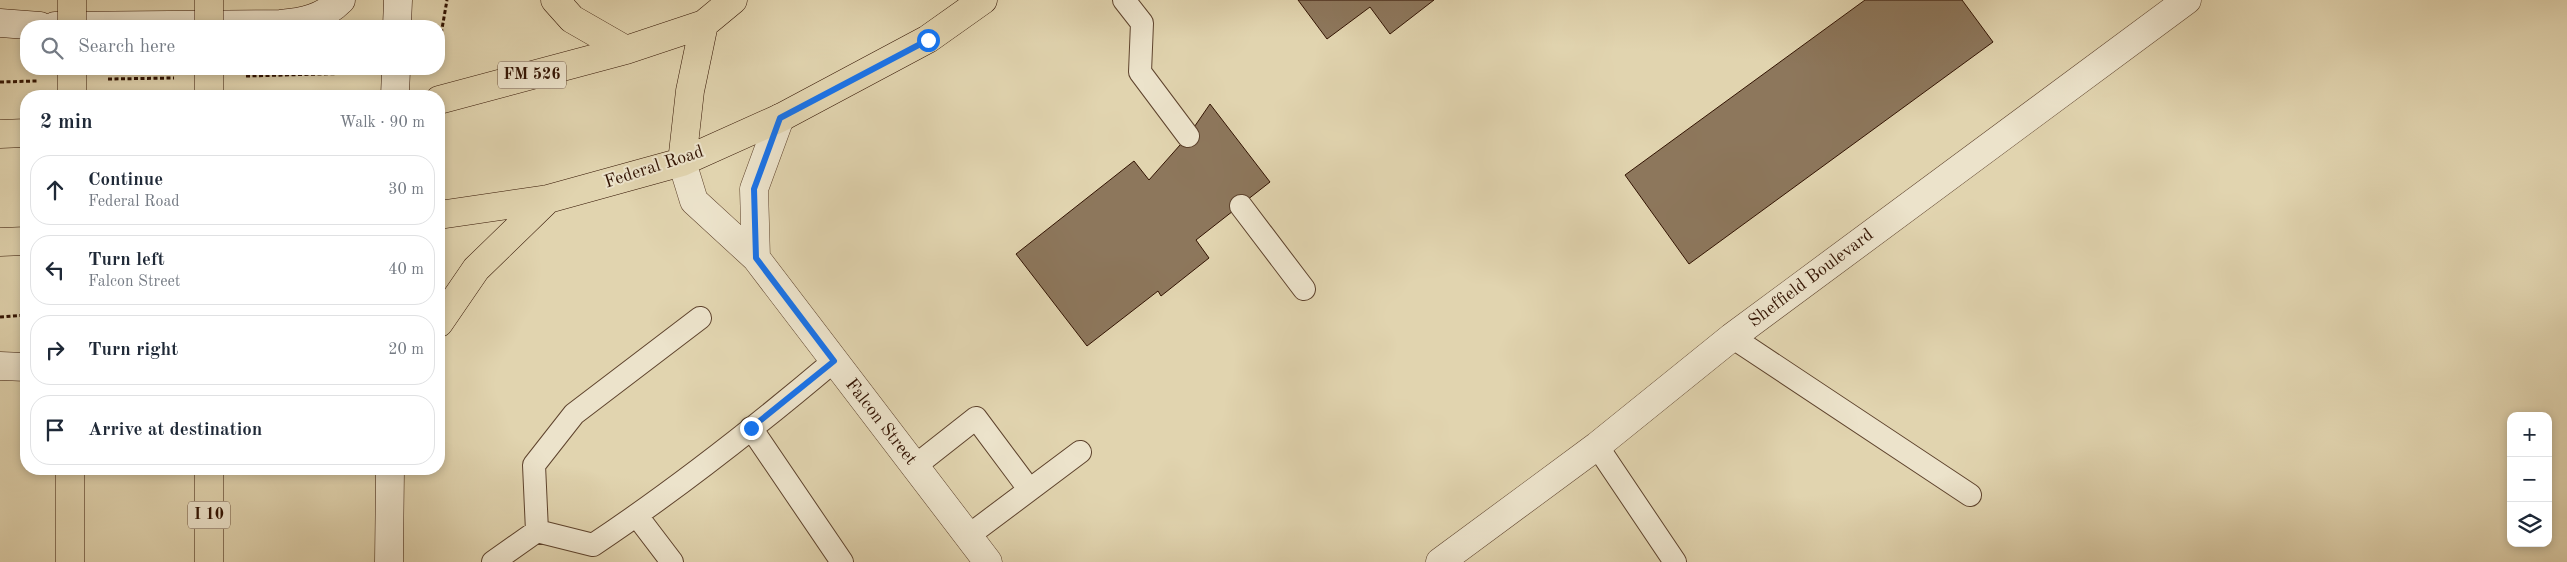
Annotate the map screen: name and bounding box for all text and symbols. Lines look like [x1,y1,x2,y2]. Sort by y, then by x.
search box [20,20,445,75]
route start [917,29,940,52]
icon: search [38,34,66,62]
text: Search here [78,38,175,57]
road number: FM 526 [498,62,566,88]
text: 2 min [40,112,93,133]
text: Walk · 90 m [339,115,425,131]
street label: Federal Road [602,143,706,191]
text: Continue [88,171,163,190]
icon: ahead [41,176,69,204]
text: 30 m [388,182,424,198]
text: Federal Road [88,194,180,210]
street label: Sheffield Boulevard [1745,225,1877,331]
text: Turn left [88,251,165,270]
icon: left [41,256,69,284]
text: 40 m [388,262,424,278]
text: Falcon Street [88,274,180,290]
icon: right [41,336,69,364]
text: Turn right [88,341,178,360]
text: 20 m [388,342,424,358]
street label: Falcon Street [842,375,920,469]
map controls [2507,412,2552,547]
button: + [2507,412,2552,457]
icon: arrive [41,416,69,444]
route end [740,417,763,440]
text: Arrive at destination [88,421,262,440]
button: − [2507,457,2552,502]
road number: I 10 [188,502,230,528]
button: layers [2507,502,2552,547]

